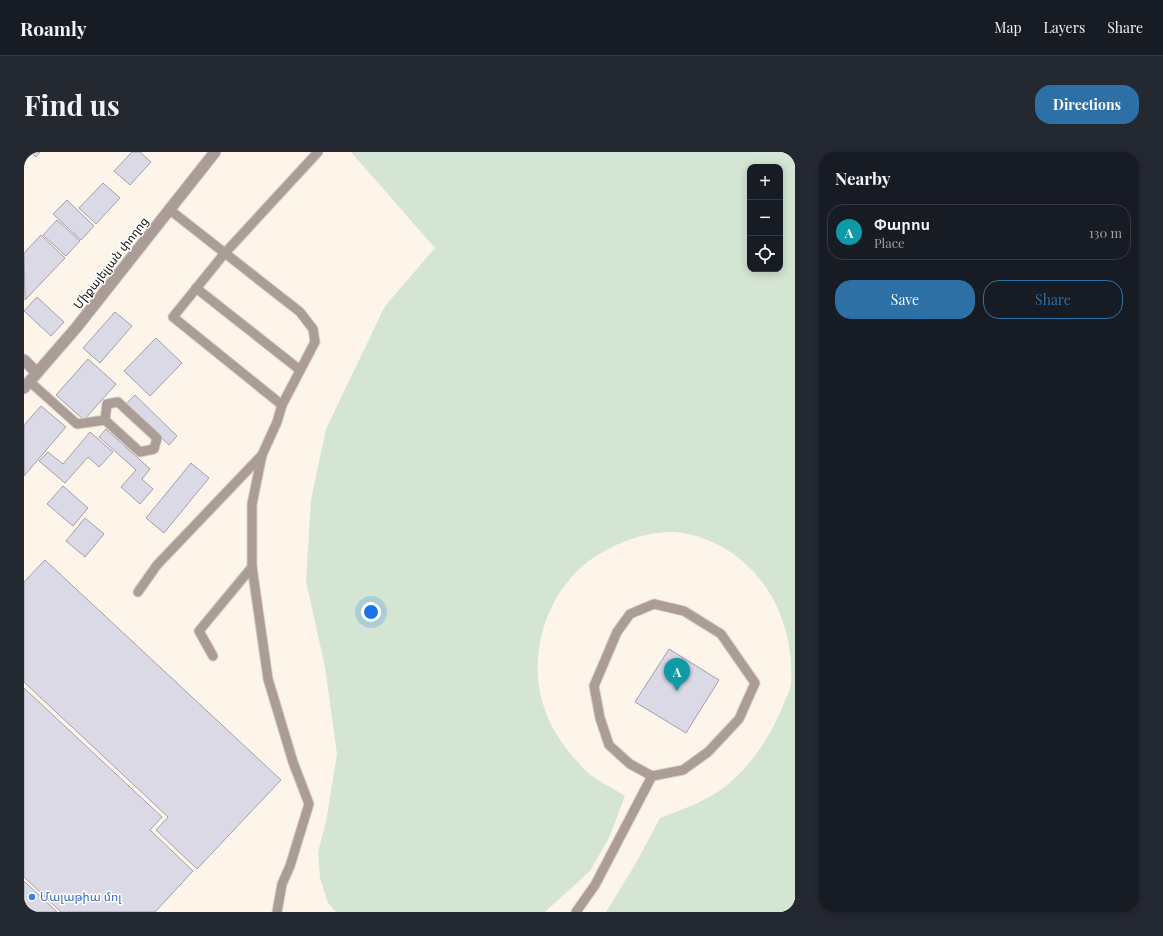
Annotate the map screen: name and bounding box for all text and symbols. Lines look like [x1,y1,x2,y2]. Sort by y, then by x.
text: Roamly [20,15,87,41]
text: Map [994,18,1022,37]
text: Layers [1044,18,1085,37]
text: Share [1107,18,1143,37]
button: Directions [1035,85,1139,124]
text: Find us [24,86,120,123]
map controls [747,164,783,272]
button: + [747,164,783,200]
text: Nearby [835,167,890,189]
button: − [747,200,783,236]
street label: Միքայելյան փողոց [69,213,151,312]
text: Փարոս [874,214,930,234]
text: A [845,224,853,241]
text: 130 m [1089,224,1122,241]
text: Place [874,234,905,251]
button: locate [747,236,783,272]
button: Save [835,280,975,319]
button: Share [983,280,1123,319]
your location [361,602,381,622]
pin: A [664,658,690,691]
place label: Մալաթիա մոլ [40,888,122,904]
marker: Մալաթիա մոլ [27,892,37,902]

